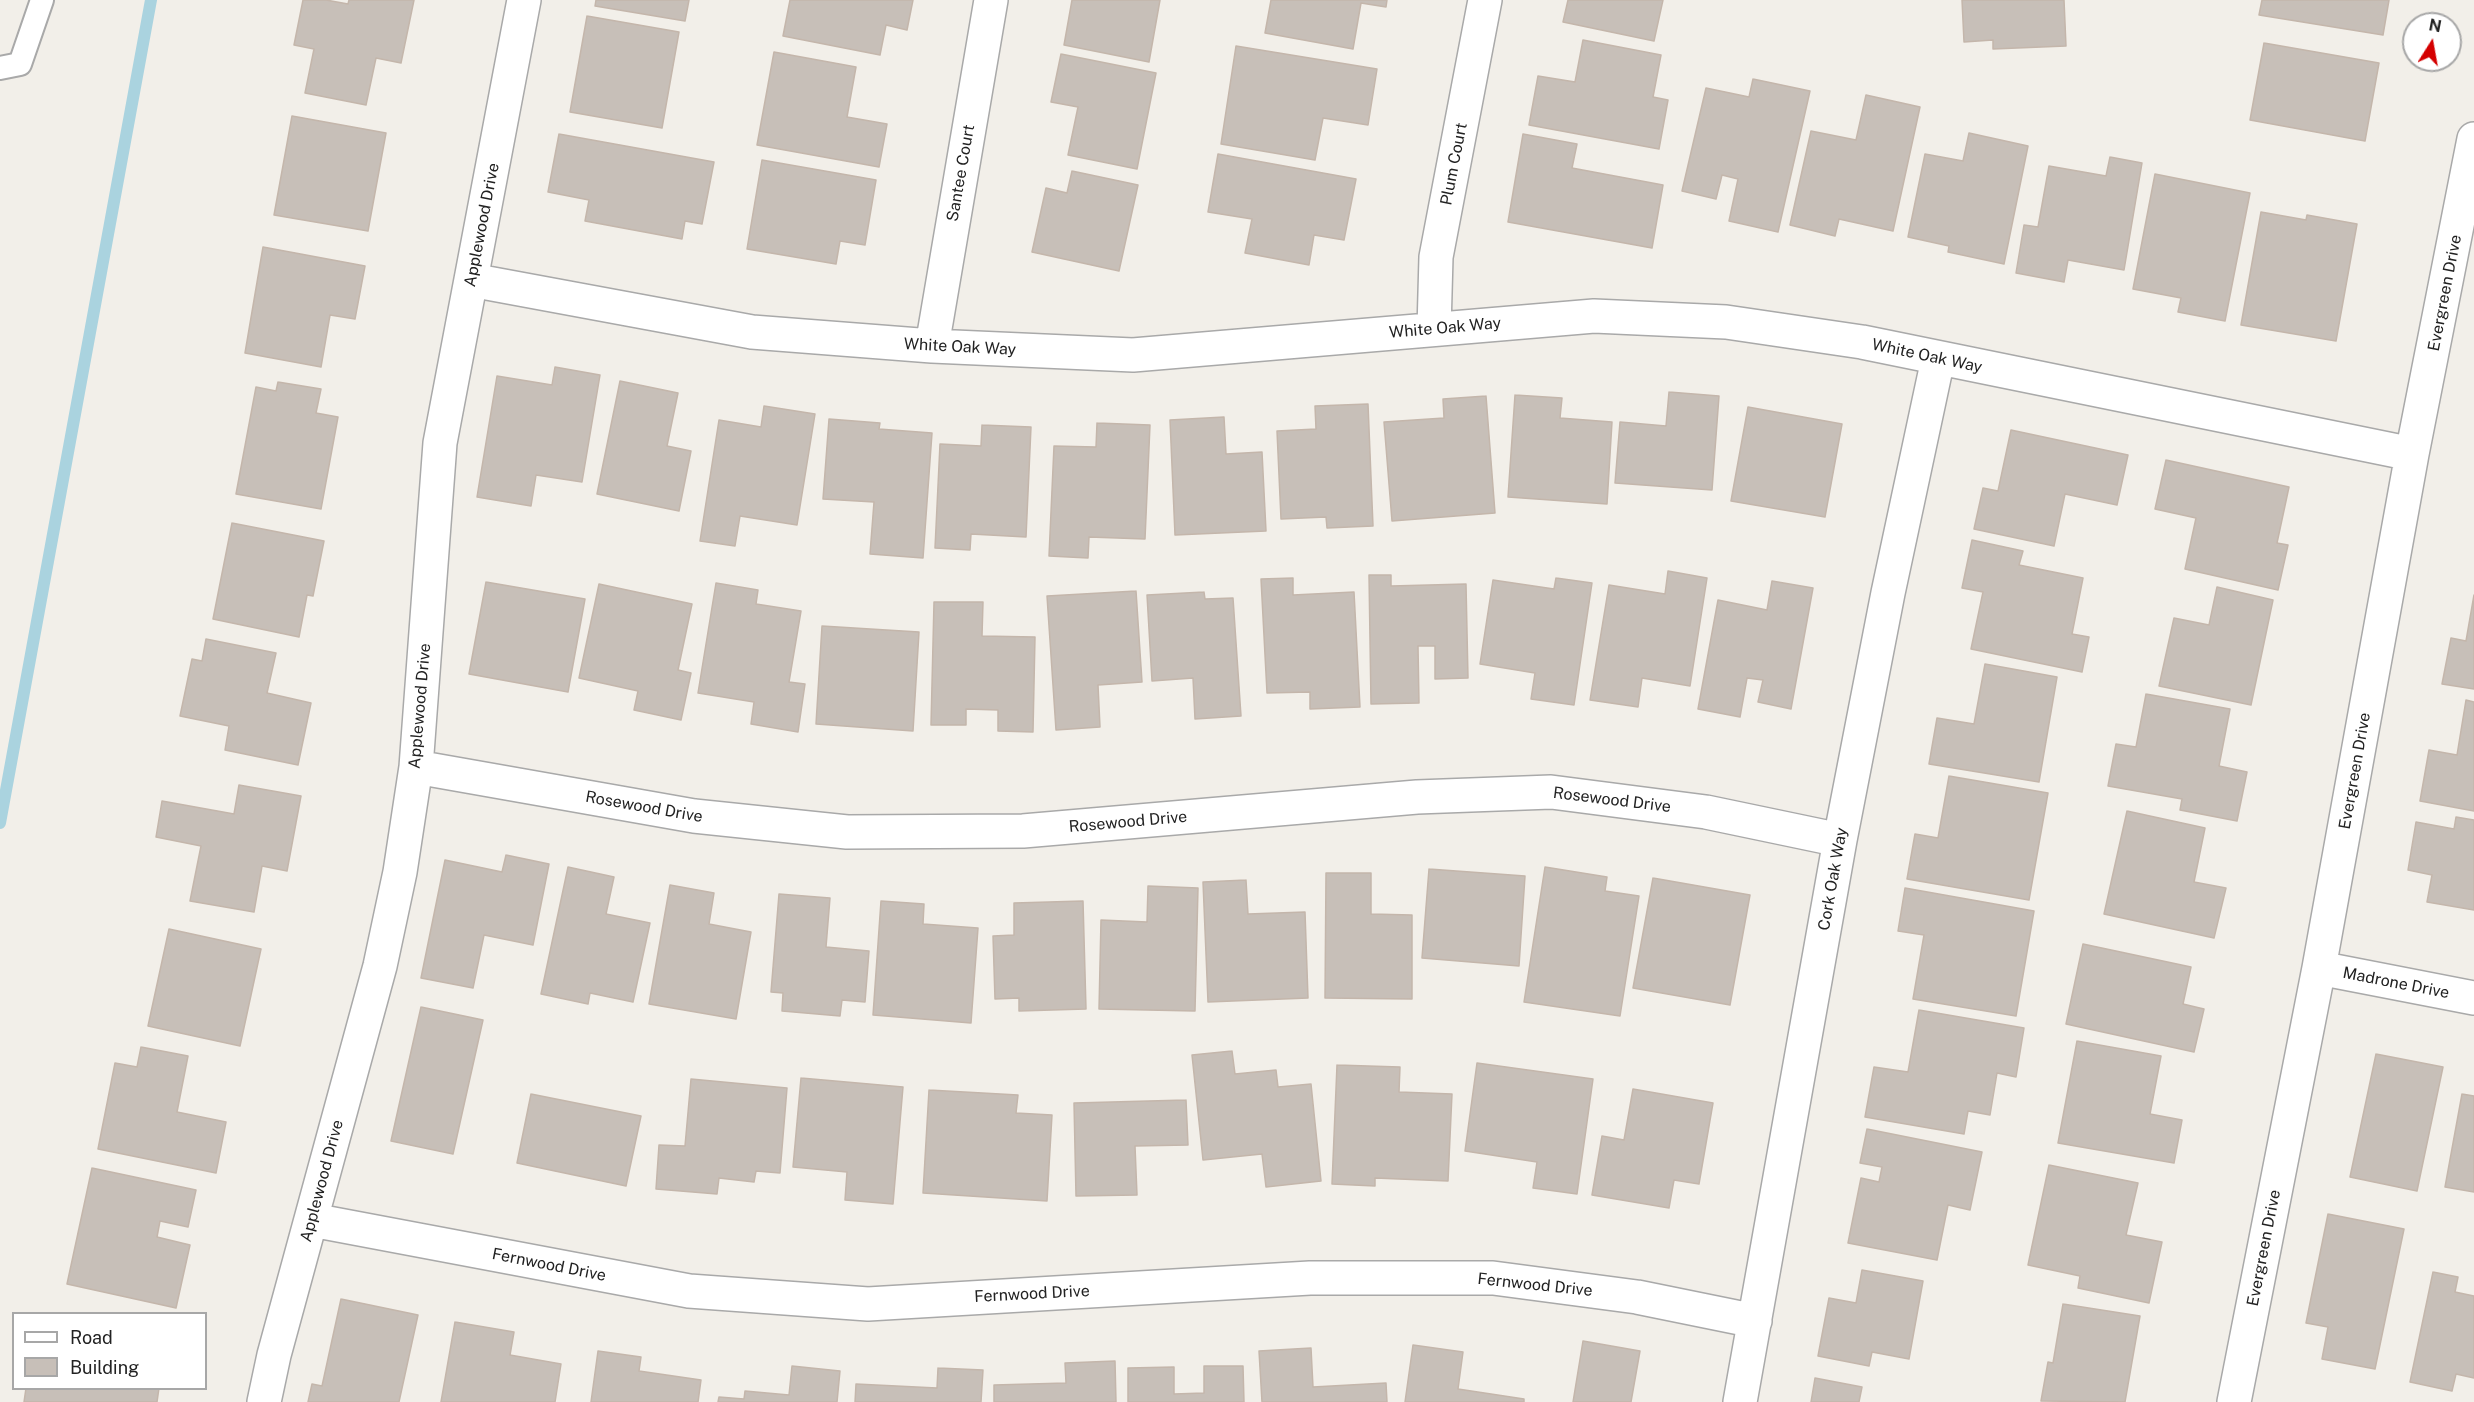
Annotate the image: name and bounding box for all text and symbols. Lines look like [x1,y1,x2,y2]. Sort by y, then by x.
north arrow [2402,12,2462,72]
text: N [2427,15,2443,36]
street label: Plum Court [1437,121,1471,207]
street label: Santee Court [943,123,979,223]
street label: Applewood Drive [461,161,503,289]
street label: Evergreen Drive [2424,233,2466,353]
street label: White Oak Way [1388,314,1502,342]
street label: White Oak Way [903,334,1017,360]
street label: White Oak Way [1870,335,1984,377]
street label: Applewood Drive [405,642,435,770]
street label: Evergreen Drive [2335,711,2375,831]
street label: Rosewood Drive [1552,783,1672,817]
street label: Rosewood Drive [584,787,704,827]
street label: Rosewood Drive [1068,807,1188,837]
street label: Cork Oak Way [1815,826,1851,932]
street label: Madrone Drive [2341,963,2451,1003]
street label: Applewood Drive [296,1118,348,1244]
street label: Evergreen Drive [2243,1188,2285,1308]
street label: Fernwood Drive [490,1245,608,1285]
street label: Fernwood Drive [1476,1269,1594,1301]
street label: Fernwood Drive [974,1281,1090,1307]
legend [12,1312,207,1390]
text: Road [70,1327,113,1348]
text: Building [70,1357,139,1378]

